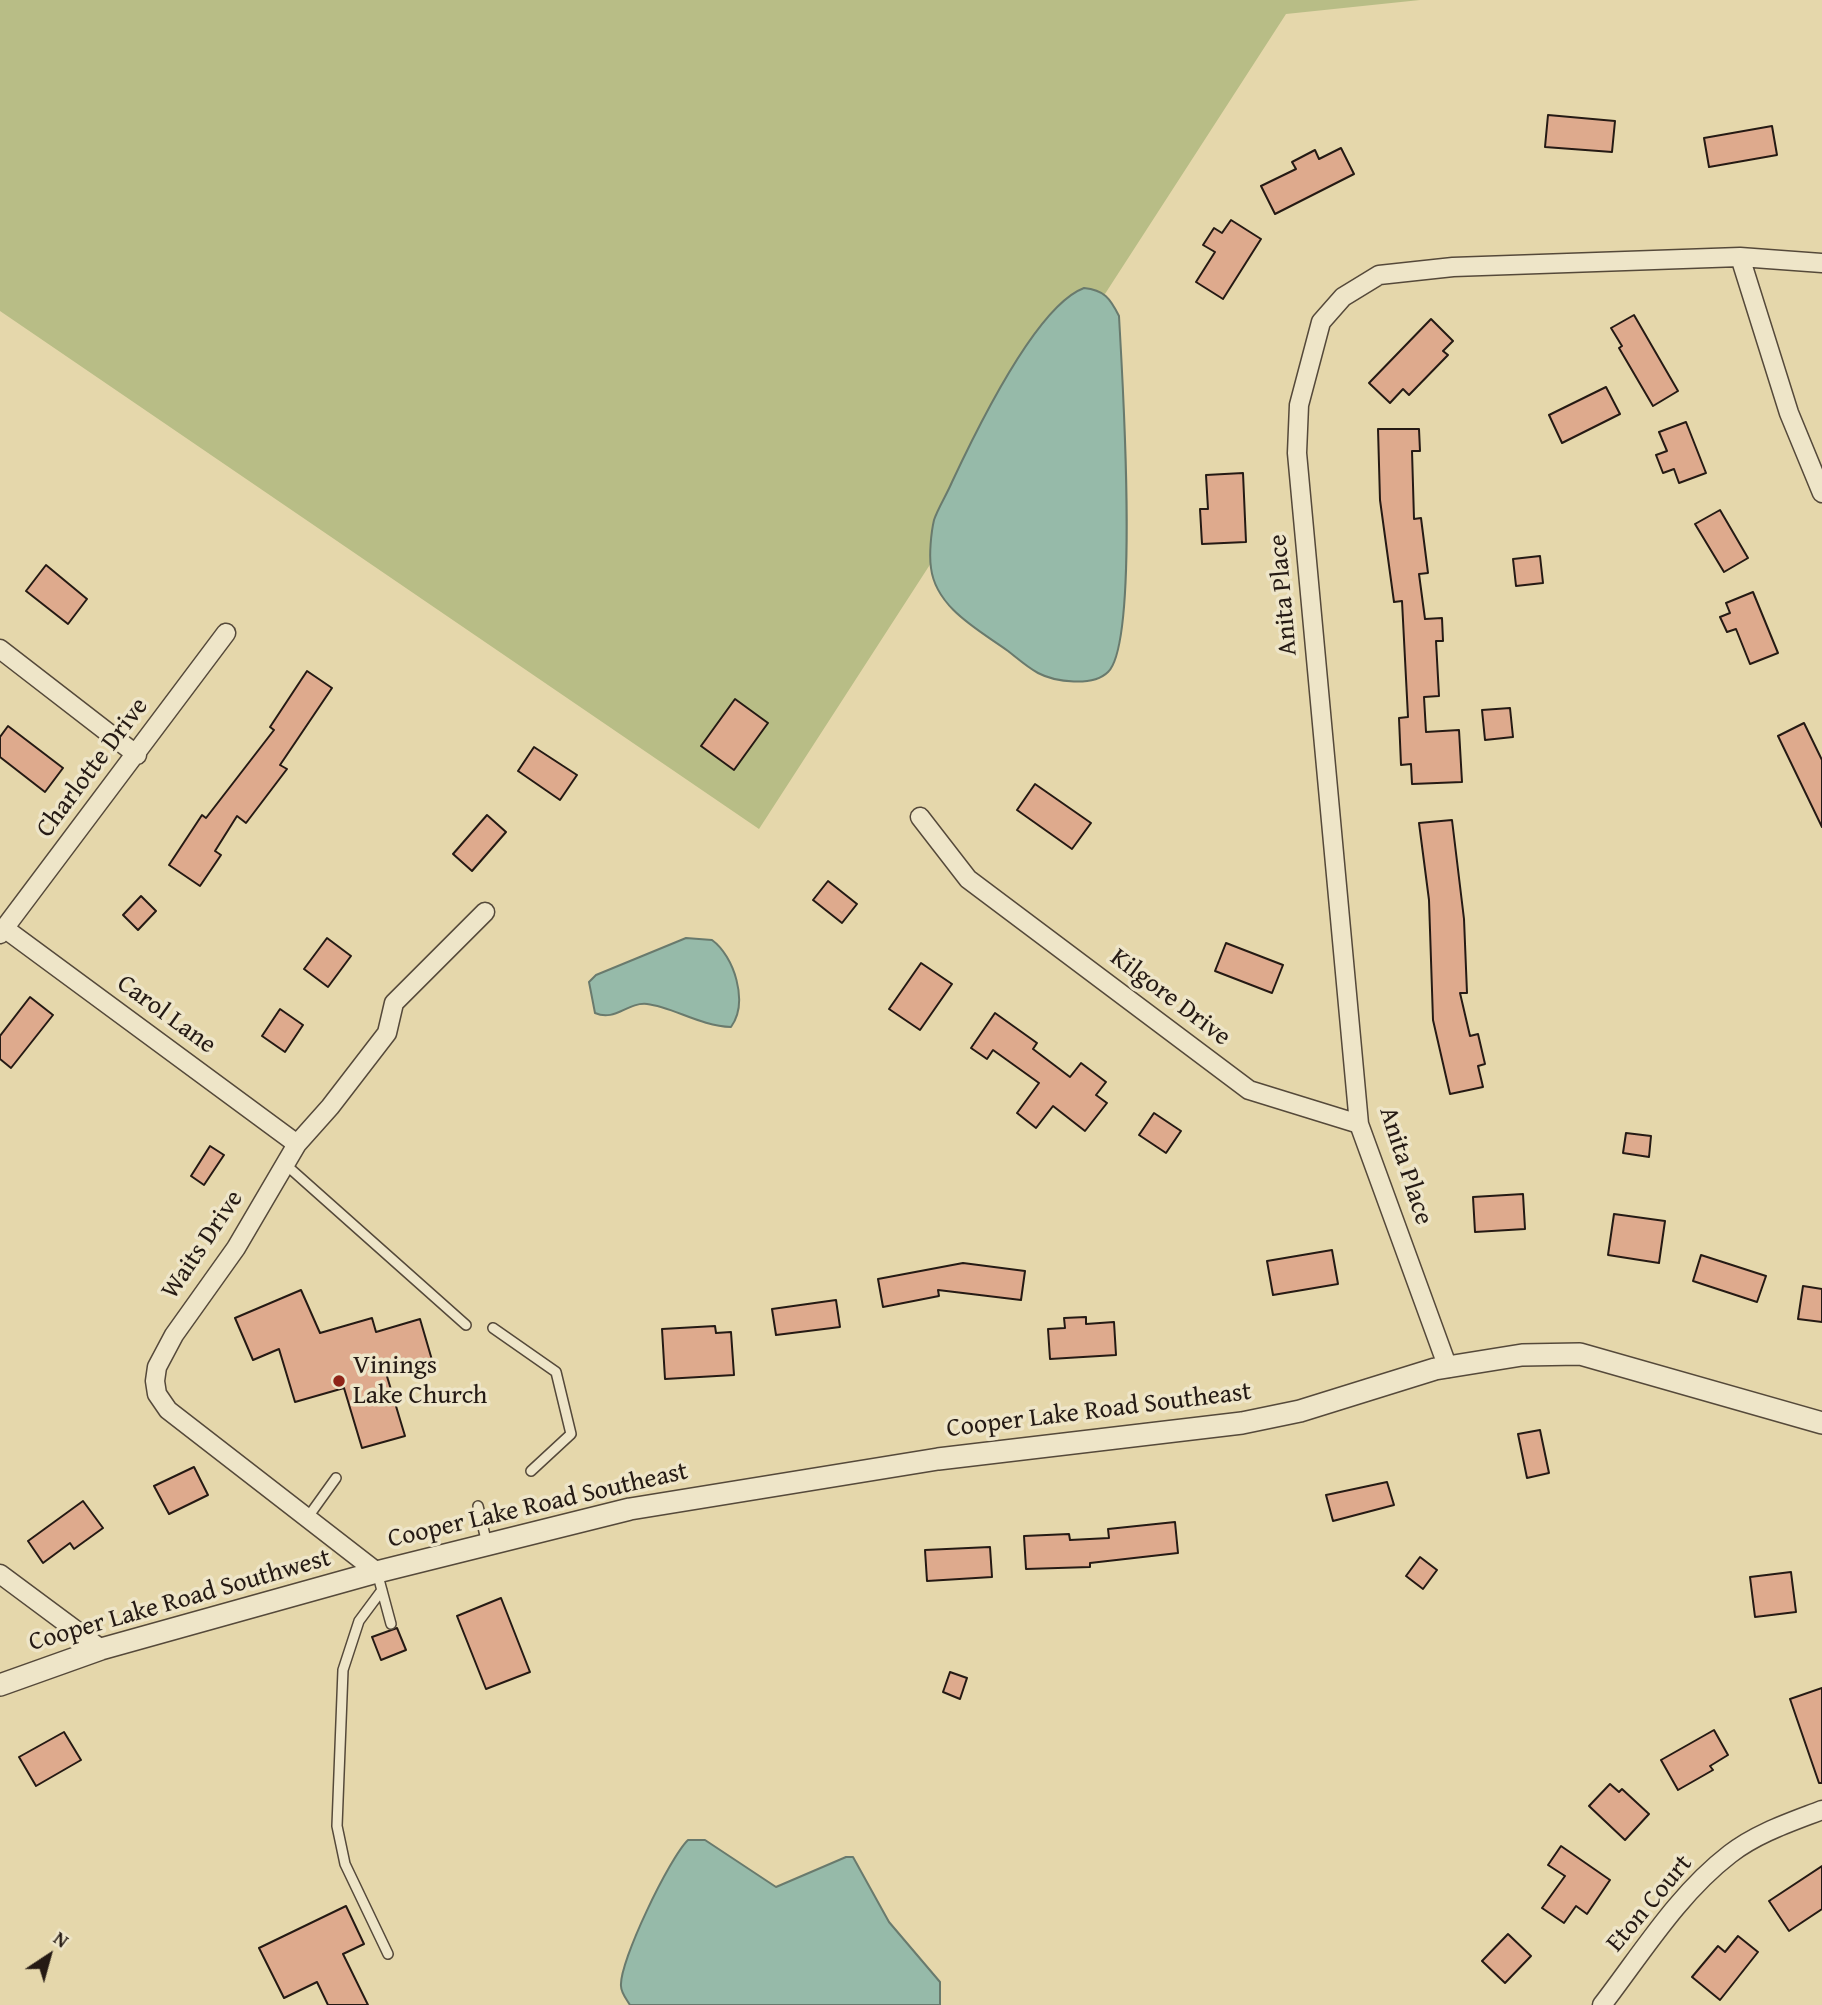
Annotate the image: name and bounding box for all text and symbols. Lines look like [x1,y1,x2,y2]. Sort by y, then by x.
street label: Anita Place [1263,533,1305,657]
street label: Charlotte Drive [30,692,156,844]
street label: Kilgore Drive [1104,943,1236,1053]
street label: Carol Lane [110,969,222,1061]
street label: Anita Place [1371,1103,1439,1229]
street label: Waits Drive [155,1185,251,1305]
place label: Vinings Lake Church [353,1350,487,1412]
marker: Vinings Lake Church [331,1373,347,1389]
street label: Cooper Lake Road Southeast [945,1377,1253,1445]
street label: Cooper Lake Road Southeast [385,1456,691,1556]
street label: Cooper Lake Road Southwest [26,1543,334,1659]
street label: Eton Court [1600,1849,1700,1959]
north arrow [14,1921,84,1991]
text: N [48,1924,75,1954]

